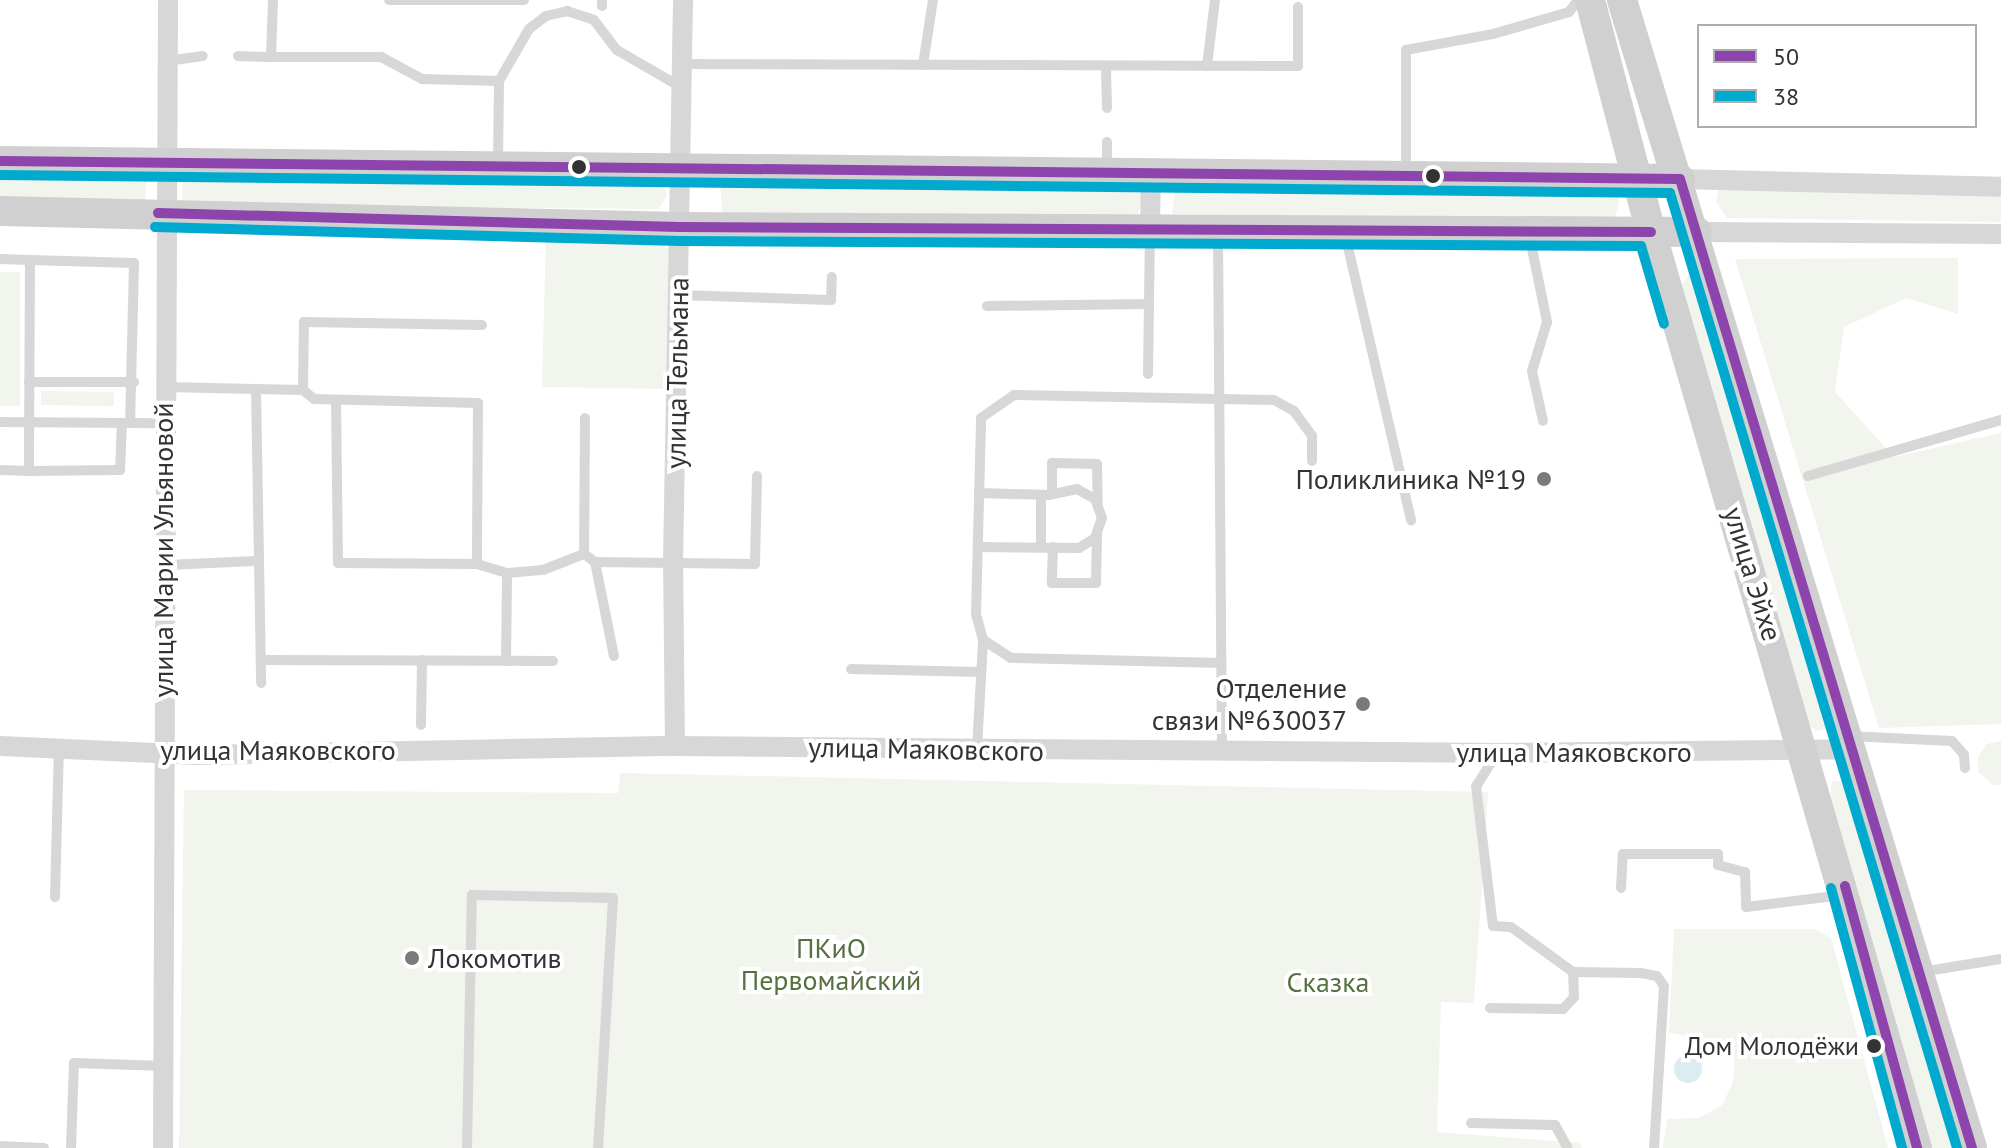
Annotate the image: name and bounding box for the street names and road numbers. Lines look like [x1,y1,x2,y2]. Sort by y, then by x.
street label: улица Тельмана [659,277,695,469]
street label: улица Марии Ульяновой [146,402,180,698]
street label: улица Эйхе [1717,503,1789,645]
street label: улица Маяковского [808,730,1044,768]
street label: улица Маяковского [160,733,396,767]
street label: улица Маяковского [1456,735,1692,769]

